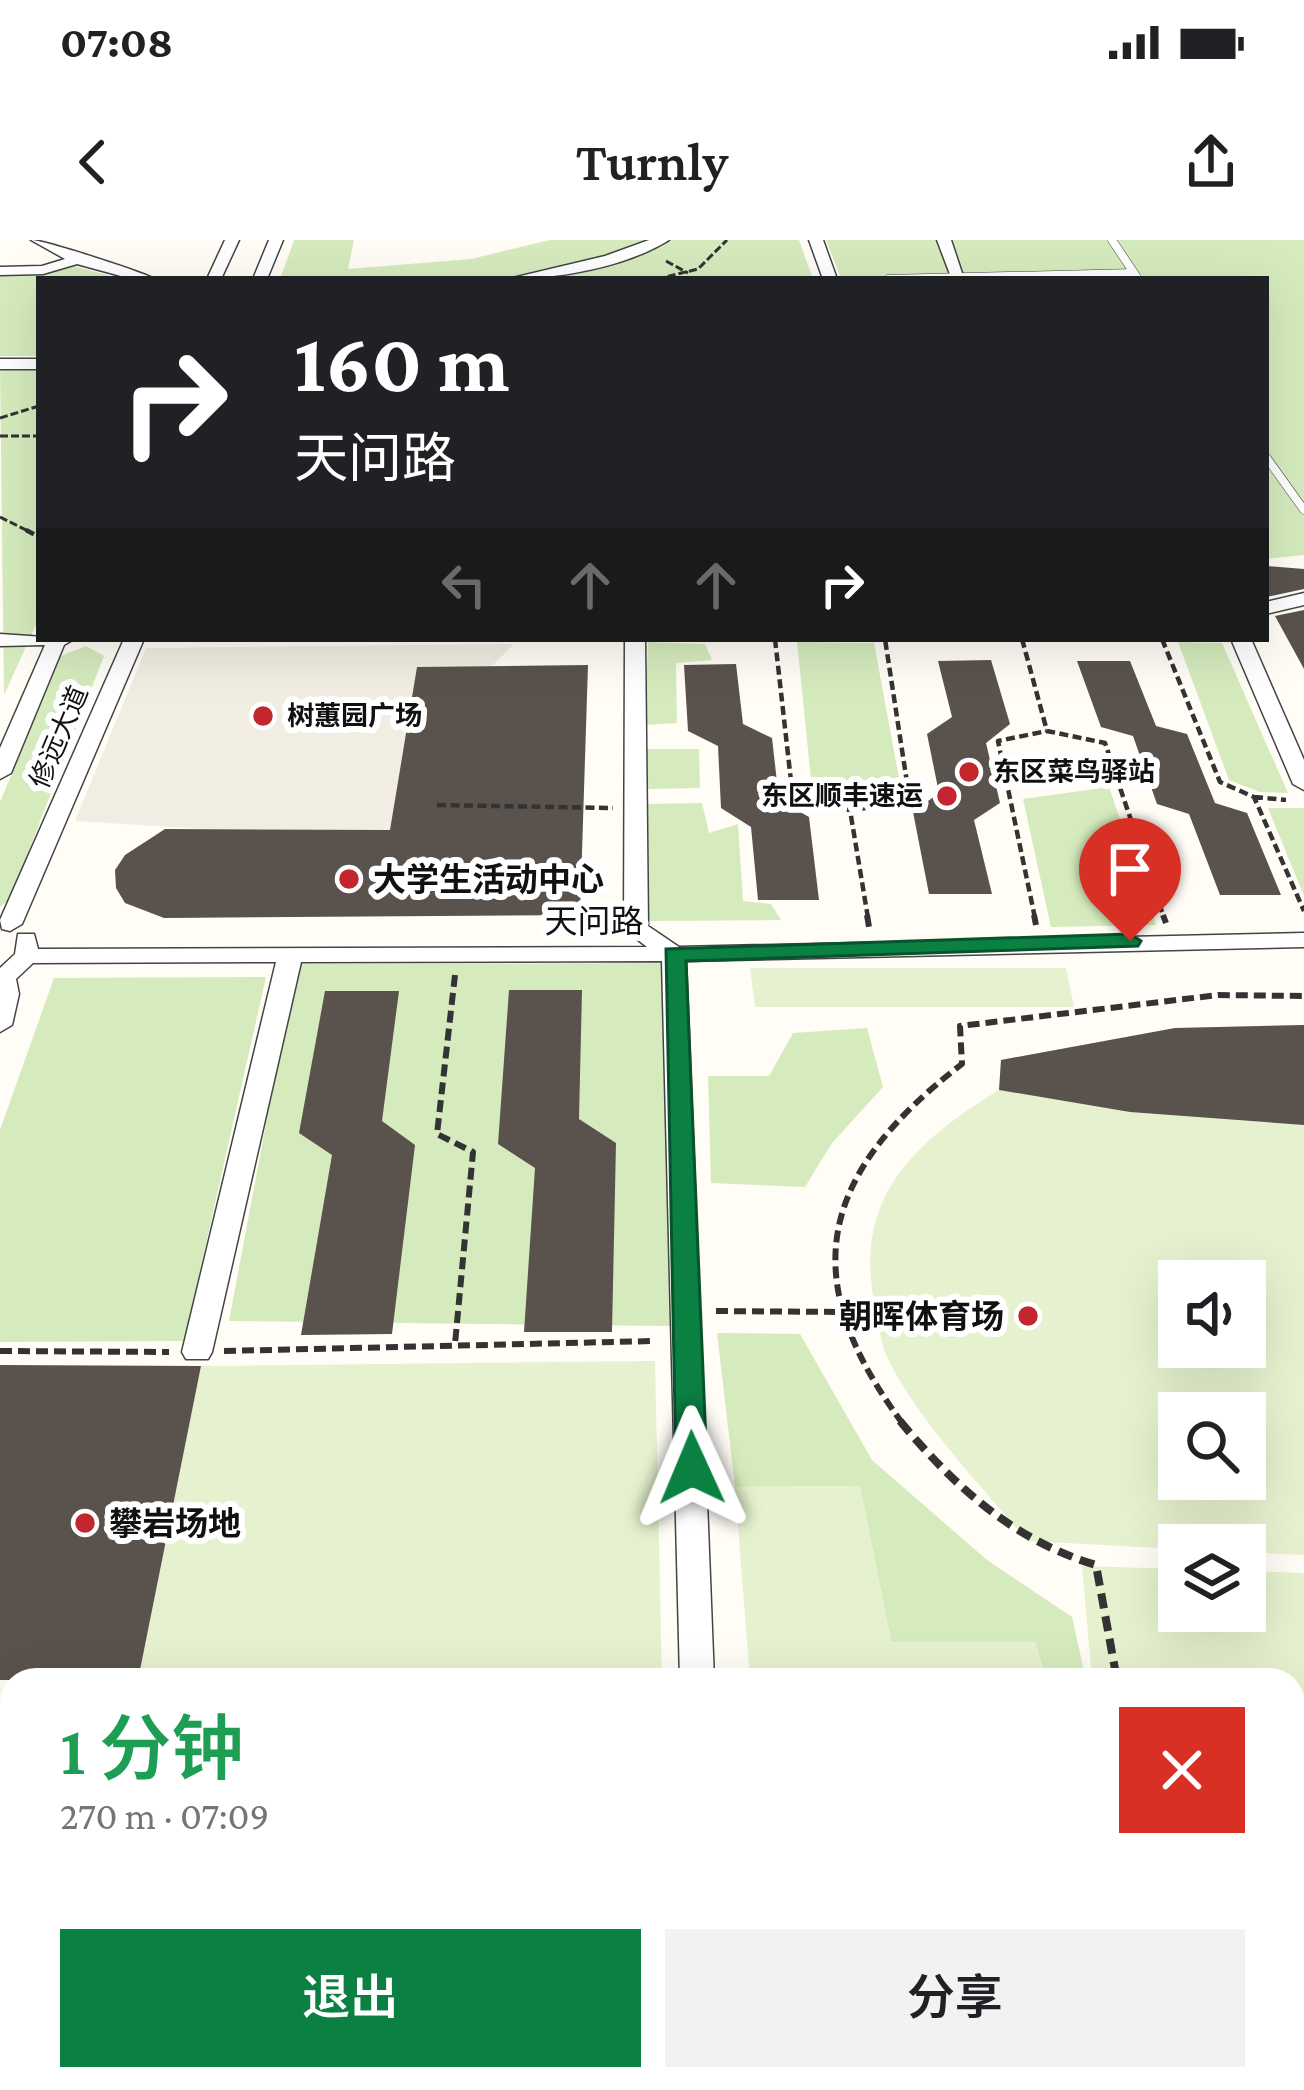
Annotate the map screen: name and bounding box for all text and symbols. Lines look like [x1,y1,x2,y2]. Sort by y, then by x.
text: 07:08 [60,17,173,67]
icon: back [60,129,126,195]
icon: share [1178,129,1244,195]
text: Turnly [576,132,728,192]
text: 160 m [294,316,510,409]
icon: right [96,324,252,480]
text: 天问路 [294,429,456,489]
icon: left [431,552,497,618]
icon: ahead [557,552,623,618]
icon: ahead [683,552,749,618]
icon: right [809,552,875,618]
street label: 修远大道 [24,681,94,793]
place label: 树蕙园广场 [287,701,422,731]
marker: 树蕙园广场 [250,703,276,729]
place label: 东区菜鸟驿站 [993,757,1155,787]
marker: 东区菜鸟驿站 [956,759,982,785]
place label: 东区顺丰速运 [761,781,923,811]
marker: 东区顺丰速运 [934,783,960,809]
pin [1079,818,1181,941]
icon: arrive [1097,836,1163,902]
place label: 大学生活动中心 [373,861,604,898]
marker: 大学生活动中心 [336,866,362,892]
street label: 天问路 [545,903,644,940]
map controls [1158,1260,1266,1632]
button: sound [1158,1260,1266,1368]
place label: 朝晖体育场 [839,1298,1004,1335]
marker: 朝晖体育场 [1015,1303,1041,1329]
button: search [1158,1392,1266,1500]
position arrow [629,1405,755,1531]
place label: 攀岩场地 [109,1505,241,1542]
marker: 攀岩场地 [72,1510,98,1536]
button: layers [1158,1524,1266,1632]
button: close [1119,1707,1245,1833]
text: 1 分钟 [60,1709,243,1789]
text: 270 m · 07:09 [60,1794,269,1837]
button: 退出 [60,1929,641,2067]
button: 分享 [665,1929,1245,2067]

